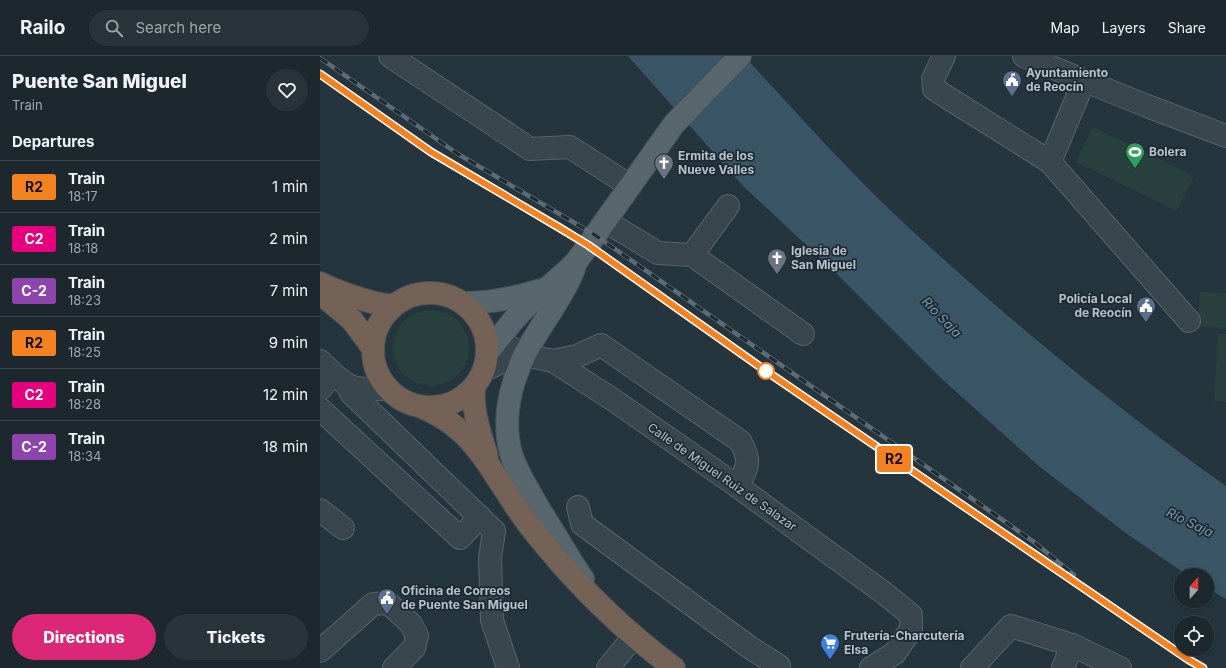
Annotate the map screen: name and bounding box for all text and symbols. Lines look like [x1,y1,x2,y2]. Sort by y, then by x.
search box [89,10,369,46]
text: Railo [20,16,65,39]
icon: search [103,17,125,39]
text: Search here [135,18,221,37]
text: Map [1051,19,1080,36]
text: Layers [1102,19,1146,36]
text: Share [1168,19,1206,36]
place label: Ayuntamiento de Reocín [1026,65,1108,94]
button: heart [266,69,308,111]
public building icon: Ayuntamiento de Reocín [1001,69,1023,97]
text: Puente San Miguel [12,70,187,93]
text: Train [12,97,43,113]
text: Departures [12,132,94,151]
sports icon: Bolera [1124,141,1146,169]
place label: Bolera [1149,144,1186,159]
place label: Ermita de los Nueve Valles [678,148,754,177]
church icon: Ermita de los Nueve Valles [653,152,675,180]
text: Train [68,169,105,188]
text: 1 min [272,177,308,196]
text: R2 [25,178,43,195]
text: 18:17 [68,188,98,204]
text: Train [68,221,105,240]
text: 2 min [269,229,308,248]
text: C2 [24,230,44,247]
text: 18:18 [68,240,98,256]
place label: Iglesia de San Miguel [791,243,856,272]
church icon: Iglesia de San Miguel [766,247,788,275]
text: Train [68,273,105,292]
text: 7 min [270,281,308,300]
text: C-2 [21,282,47,299]
place label: Policía Local de Reocín [1059,291,1132,320]
text: 18:23 [68,292,101,308]
water label: Río Saja [919,293,965,341]
public building icon: Policía Local de Reocín [1135,295,1157,323]
text: Train [68,325,105,344]
text: 9 min [269,333,308,352]
text: R2 [25,334,43,351]
text: 18:25 [68,344,101,360]
unlabelled marker [757,362,775,380]
text: Train [68,377,105,396]
text: 12 min [263,385,308,404]
text: C2 [24,386,44,403]
text: 18:28 [68,396,101,412]
street label: Calle de Miguel Ruiz de Salazar [645,419,800,534]
text: Train [68,429,105,448]
text: 18 min [263,437,308,456]
text: C-2 [21,438,47,455]
line badge: R2 [876,446,912,472]
text: 18:34 [68,448,102,464]
text: R2 [885,450,903,467]
water label: Río Saja [1164,504,1216,540]
north arrow [1174,568,1214,608]
map controls [1174,568,1214,656]
place label: Oficina de Correos de Puente San Miguel [401,583,528,612]
public building icon: Oficina de Correos de Puente San Miguel [376,587,398,615]
button: Directions [12,614,156,660]
button: Tickets [164,614,308,660]
button: locate [1174,616,1214,656]
place label: Frutería-Charcutería Elsa [844,628,964,657]
supermarket icon: Frutería-Charcutería Elsa [819,632,841,660]

